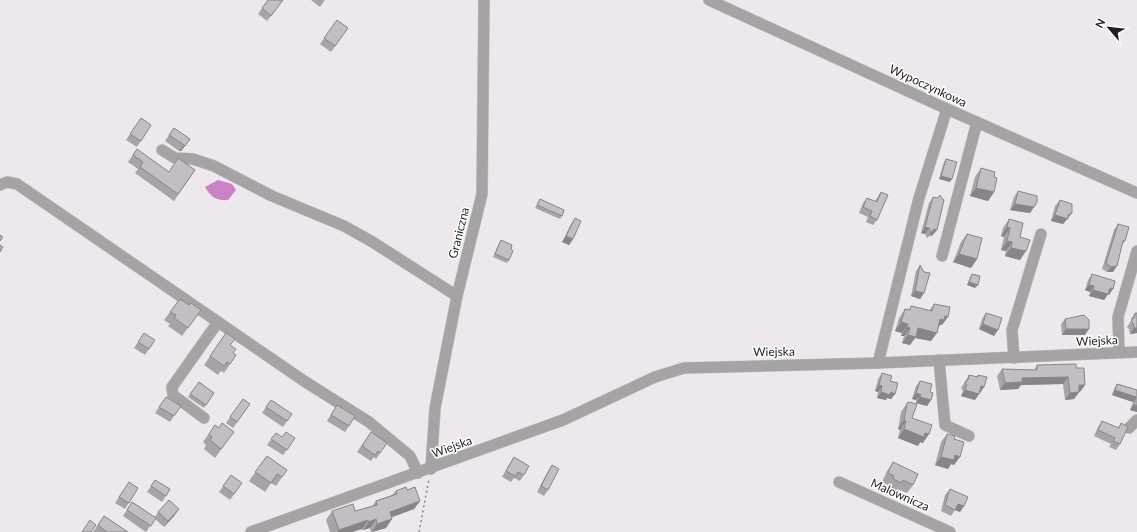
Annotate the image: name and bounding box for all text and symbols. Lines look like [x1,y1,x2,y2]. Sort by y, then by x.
north arrow [1089,8,1129,48]
text: N [1092,16,1107,30]
street label: Wypoczynkowa [887,61,969,110]
street label: Graniczna [445,206,472,260]
street label: Wiejska [1076,332,1118,349]
street label: Wiejska [753,344,795,359]
street label: Wiejska [430,432,474,461]
street label: Malownicza [869,475,932,514]

